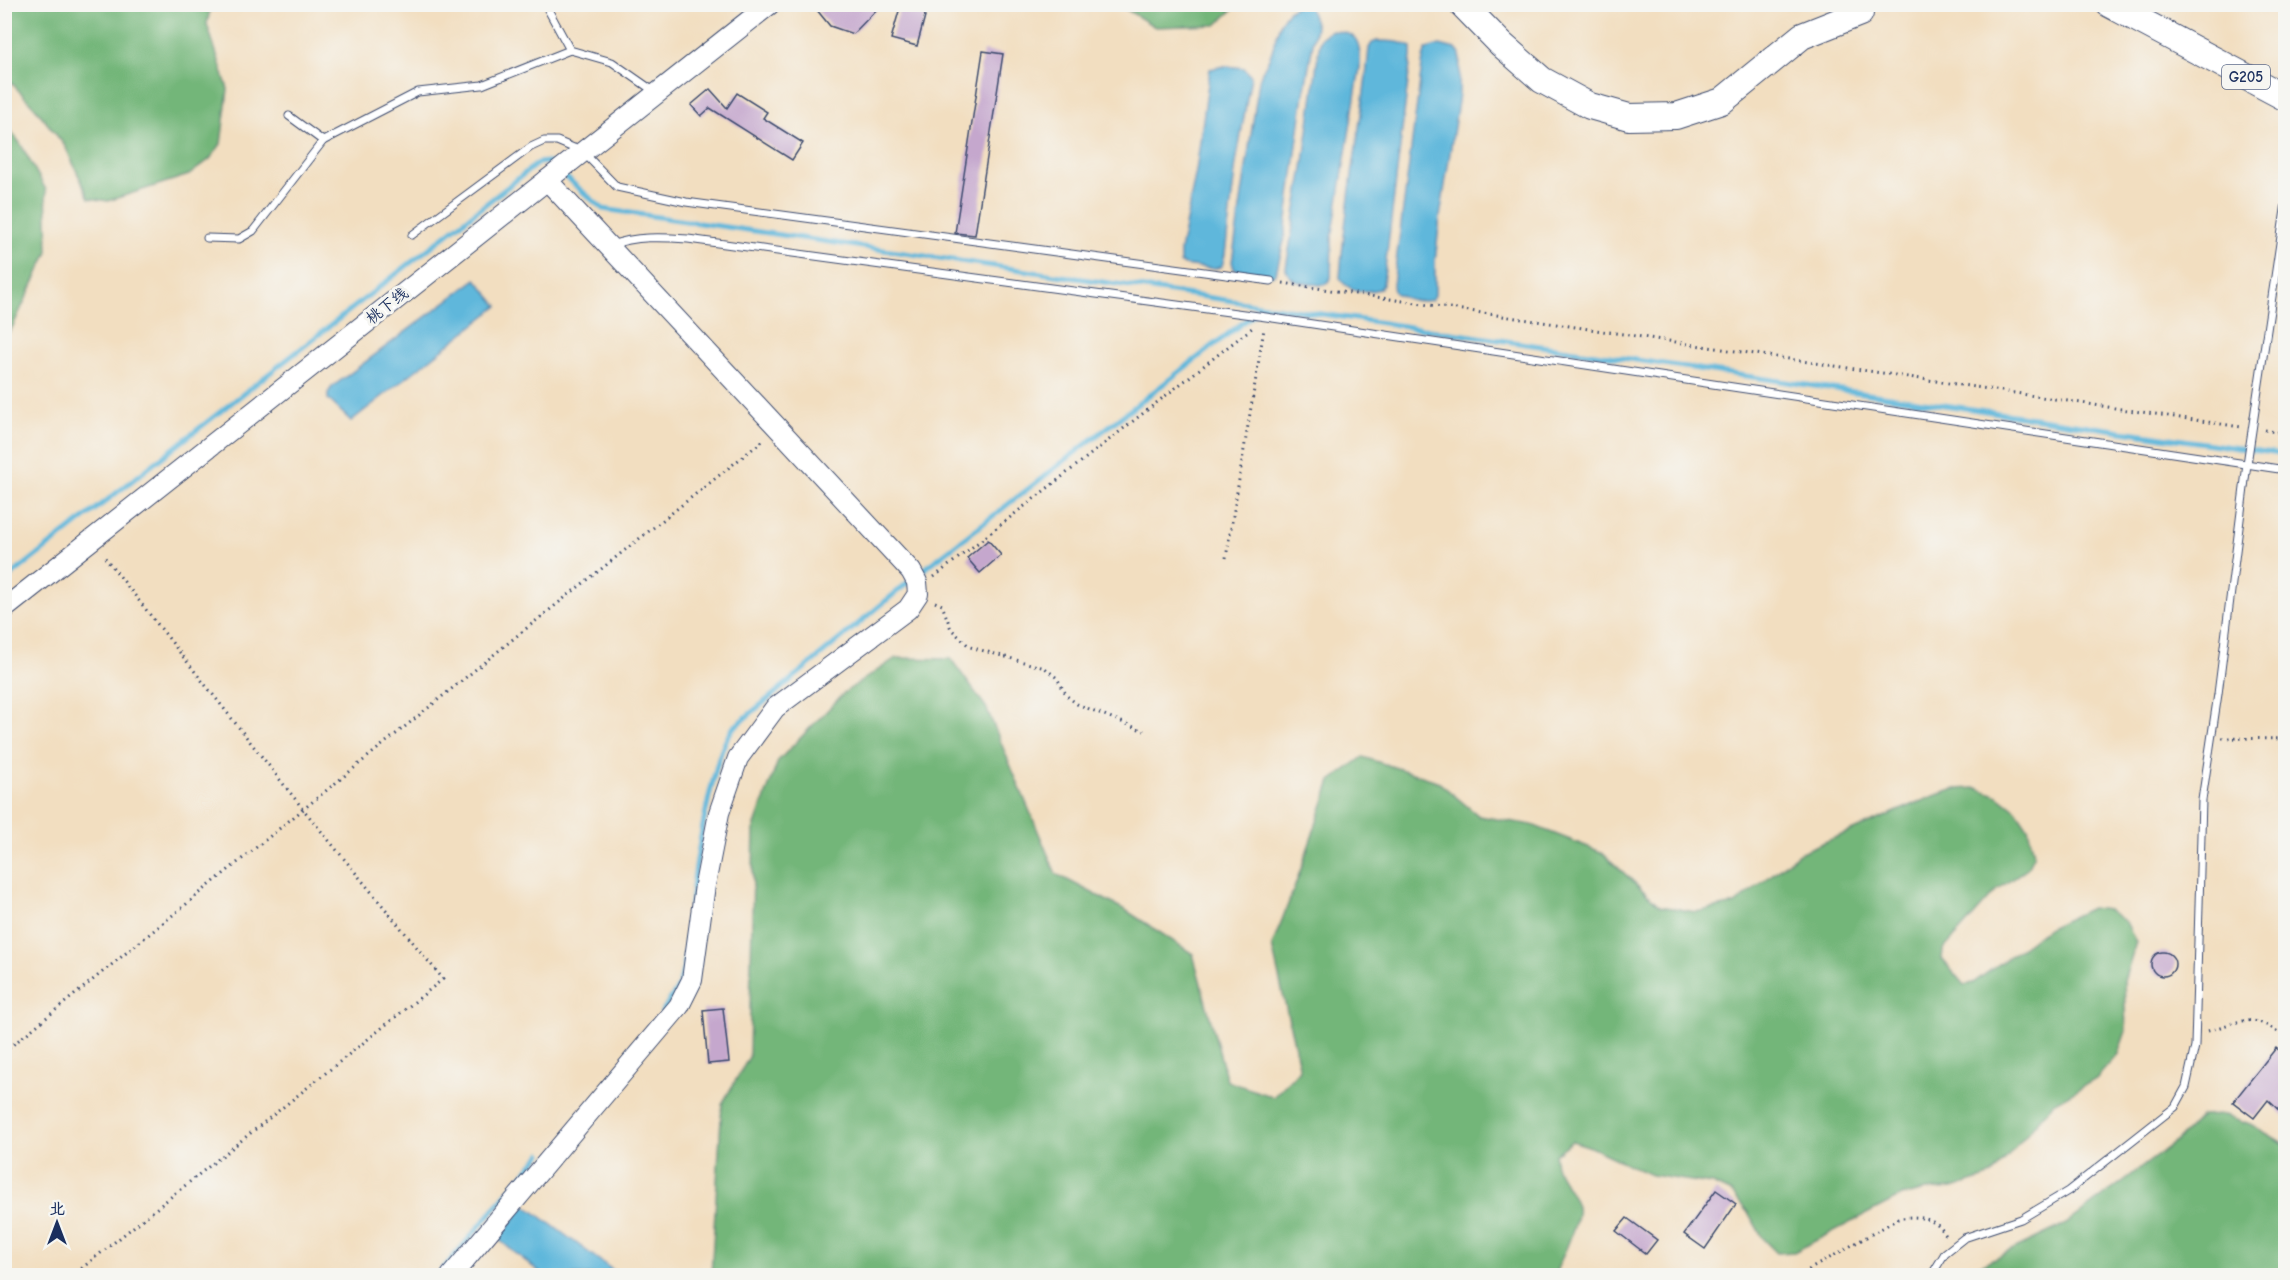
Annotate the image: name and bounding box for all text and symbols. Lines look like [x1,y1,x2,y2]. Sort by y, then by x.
road number: G205 [2222,65,2270,89]
street label: 桃下线 [363,284,411,328]
north arrow [27,1193,87,1253]
text: 北 [49,1200,65,1218]

